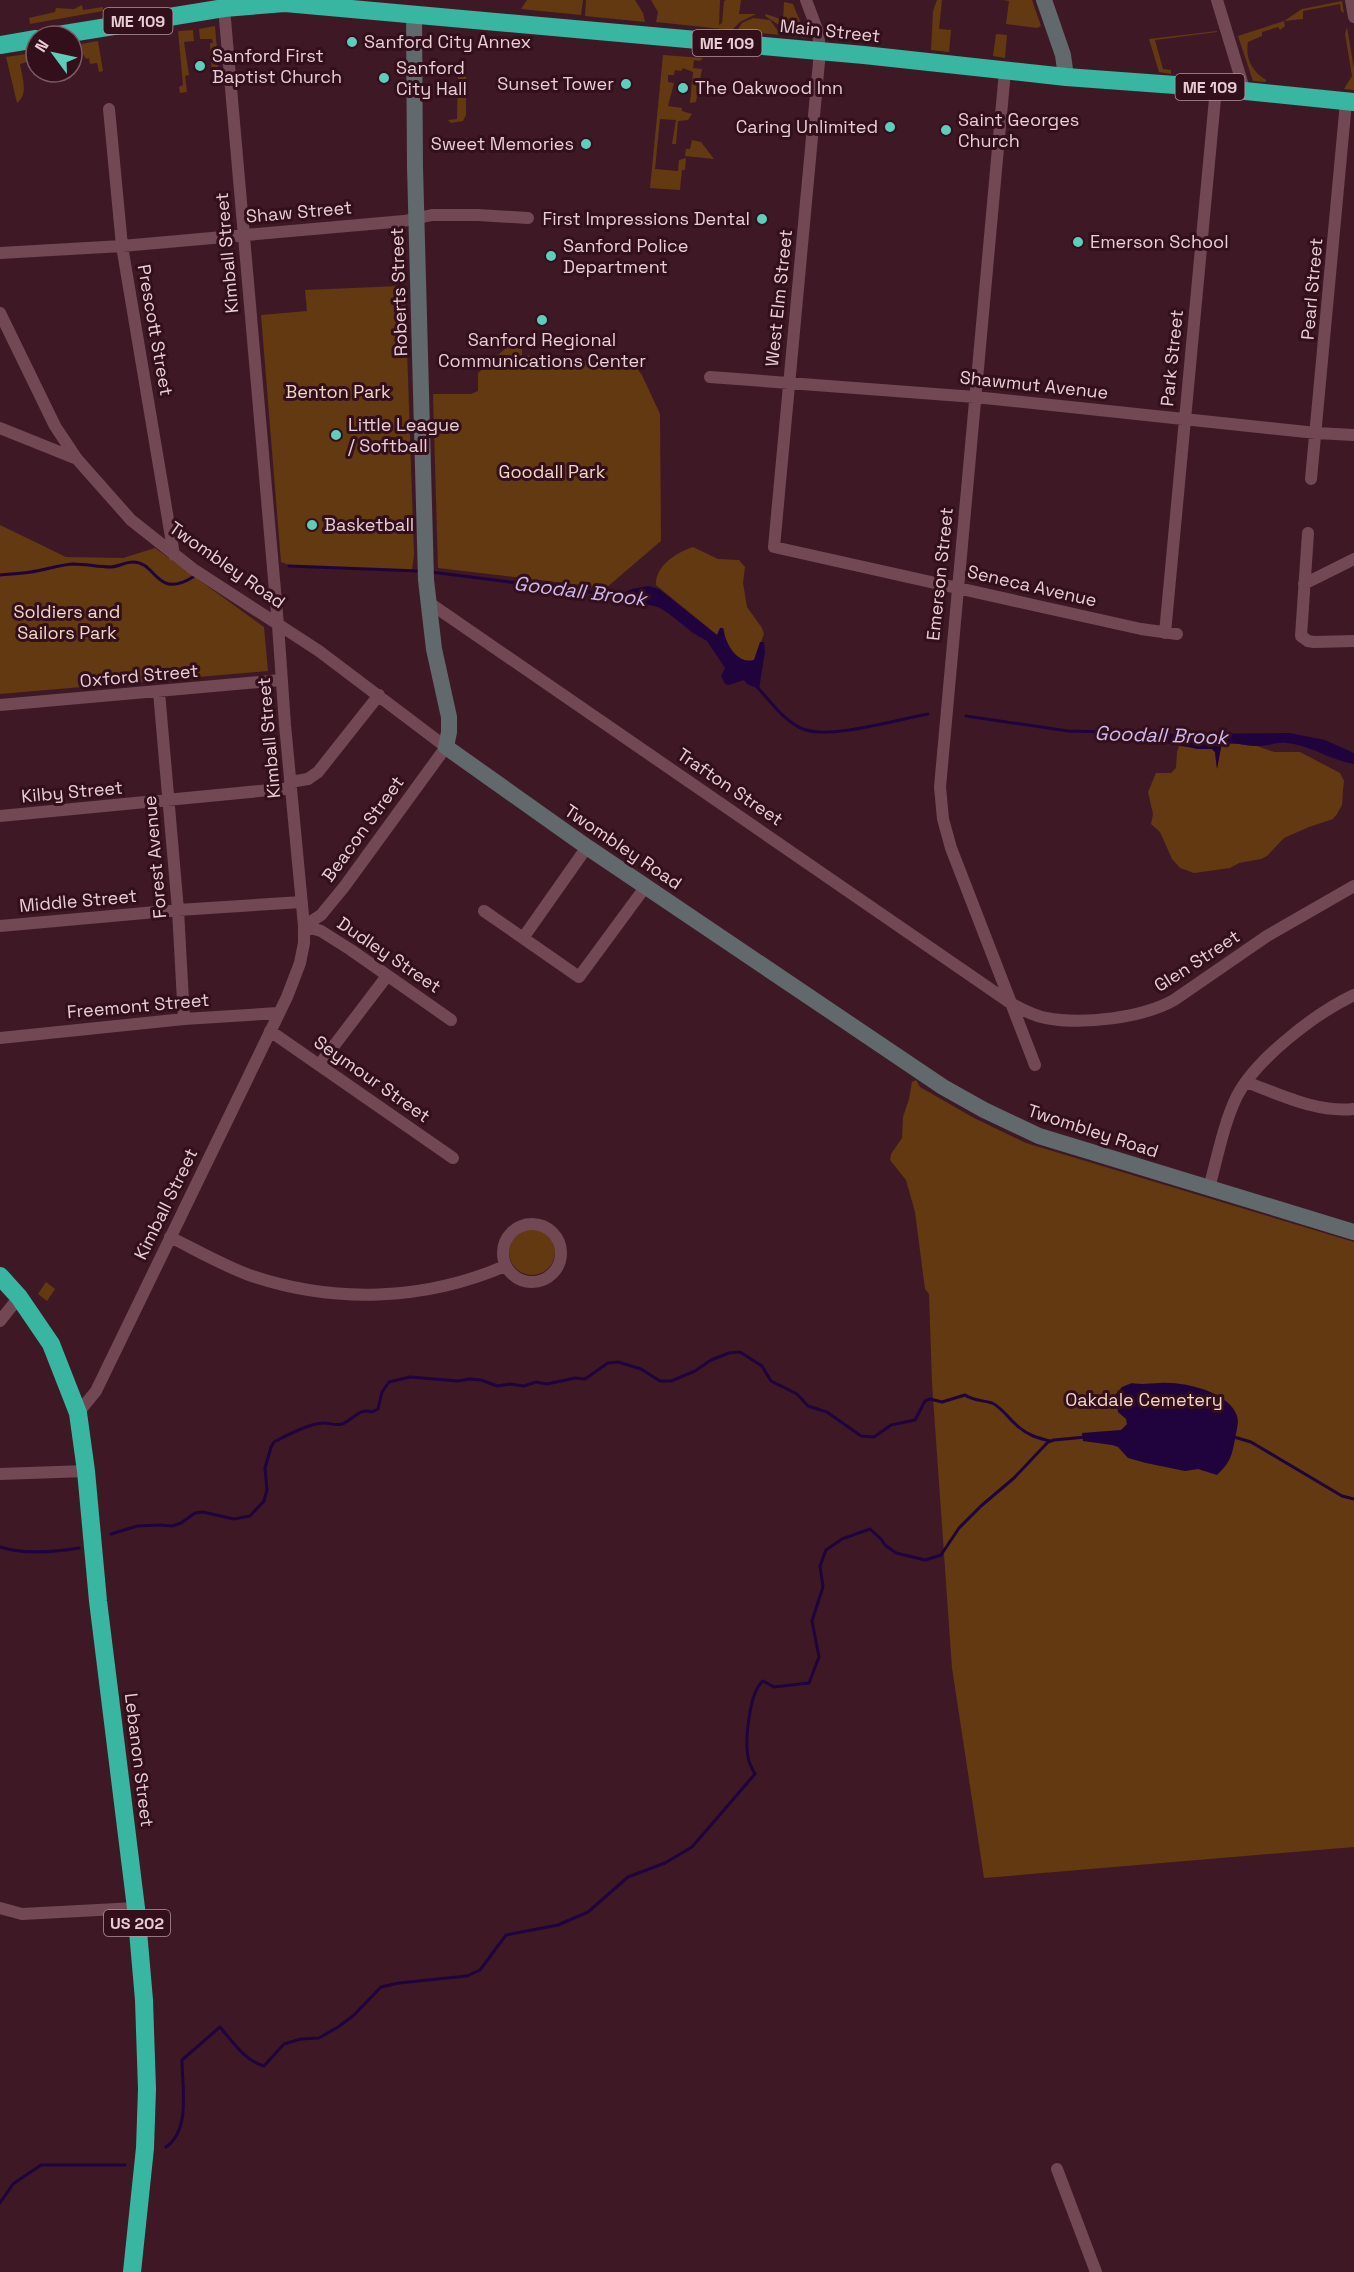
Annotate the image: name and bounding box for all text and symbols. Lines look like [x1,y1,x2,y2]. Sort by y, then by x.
road number: ME 109 [104,8,172,34]
street label: Main Street [779,14,881,47]
north arrow [24,24,84,84]
place label: Sanford City Annex [364,30,531,53]
road number: ME 109 [692,30,762,56]
marker: Sanford City Annex [345,35,359,49]
text: N [30,36,54,56]
place label: Sanford First Baptist Church [212,44,342,88]
place label: Sanford City Hall [396,56,467,100]
marker: Sanford First Baptist Church [193,59,207,73]
marker: Sanford City Hall [377,71,391,85]
place label: Sunset Tower [497,72,614,95]
road number: ME 109 [1176,74,1244,100]
place label: The Oakwood Inn [695,76,843,99]
marker: Sunset Tower [619,77,633,91]
marker: The Oakwood Inn [676,81,690,95]
place label: Saint Georges Church [958,108,1079,152]
place label: Caring Unlimited [736,115,878,138]
marker: Caring Unlimited [883,120,897,134]
marker: Saint Georges Church [939,123,953,137]
place label: Sweet Memories [431,132,574,155]
marker: Sweet Memories [579,137,593,151]
street label: Kimball Street [210,192,243,314]
street label: Shaw Street [245,195,353,228]
place label: First Impressions Dental [542,207,750,230]
marker: First Impressions Dental [755,212,769,226]
street label: Roberts Street [385,227,412,357]
street label: West Elm Street [760,228,797,368]
place label: Emerson School [1090,230,1229,253]
place label: Sanford Police Department [563,234,688,278]
marker: Emerson School [1071,235,1085,249]
street label: Pearl Street [1296,237,1327,341]
marker: Sanford Police Department [544,249,558,263]
street label: Prescott Street [133,262,178,397]
street label: Park Street [1155,308,1188,407]
marker: Sanford Regional Communications Center [535,313,549,327]
place label: Sanford Regional Communications Center [438,328,646,372]
street label: Shawmut Avenue [959,365,1109,404]
park label: Benton Park [285,380,391,403]
place label: Little League / Softball [348,413,460,457]
marker: Little League / Softball [329,428,343,442]
park label: Goodall Park [499,460,606,483]
street label: Emerson Street [921,506,958,642]
place label: Basketball [324,513,414,536]
street label: Twombley Road [165,516,290,613]
marker: Basketball [305,518,319,532]
street label: Seneca Avenue [965,559,1099,612]
water label: Goodall Brook [512,570,650,612]
park label: Soldiers and Sailors Park [14,600,120,644]
street label: Oxford Street [79,659,199,692]
street label: Kimball Street [252,677,285,799]
water label: Goodall Brook [1094,720,1230,750]
street label: Trafton Street [673,743,788,830]
street label: Beacon Street [316,771,409,886]
street label: Kilby Street [20,776,124,807]
street label: Forest Avenue [138,795,171,919]
street label: Twombley Road [560,799,686,894]
street label: Middle Street [18,884,138,917]
street label: Dudley Street [333,911,446,998]
street label: Glen Street [1150,924,1244,997]
street label: Freemont Street [66,988,210,1023]
street label: Seymour Street [310,1030,435,1127]
street label: Twombley Road [1025,1098,1162,1163]
street label: Kimball Street [129,1144,202,1263]
park label: Oakdale Cemetery [1065,1388,1223,1411]
street label: Lebanon Street [120,1691,159,1828]
road number: US 202 [104,1910,170,1936]

